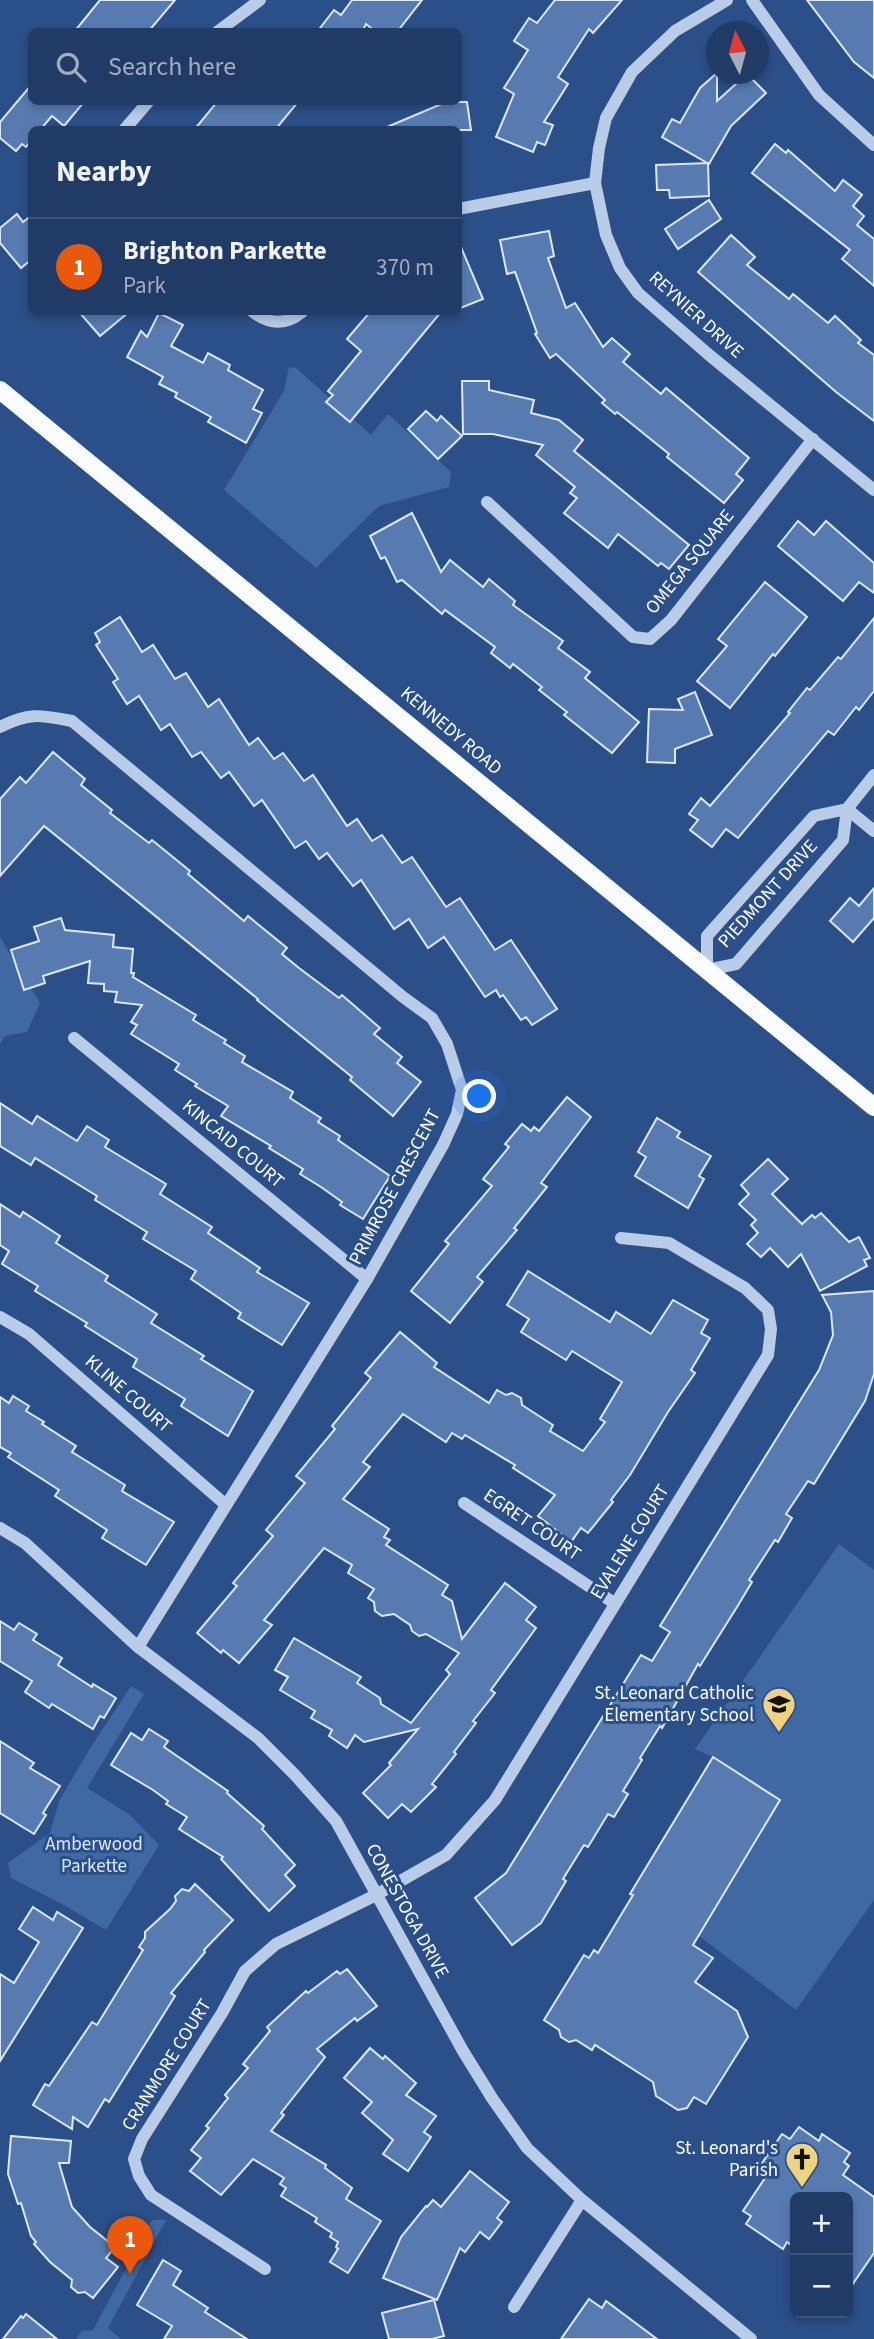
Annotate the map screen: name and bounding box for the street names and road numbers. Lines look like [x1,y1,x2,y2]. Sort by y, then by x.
street label: REYNIER DRIVE [643,265,749,365]
street label: OMEGA SQUARE [639,504,741,620]
street label: KENNEDY ROAD [394,680,508,782]
street label: PIEDMONT DRIVE [712,834,824,954]
street label: KINCAID COURT [176,1093,290,1195]
street label: PRIMROSE CRESCENT [342,1104,448,1270]
street label: KLINE COURT [79,1349,177,1439]
street label: EVALENE COURT [584,1479,676,1605]
street label: EGRET COURT [478,1482,586,1568]
street label: CONESTOGA DRIVE [359,1839,455,1983]
street label: CRANMORE COURT [115,1994,219,2136]

